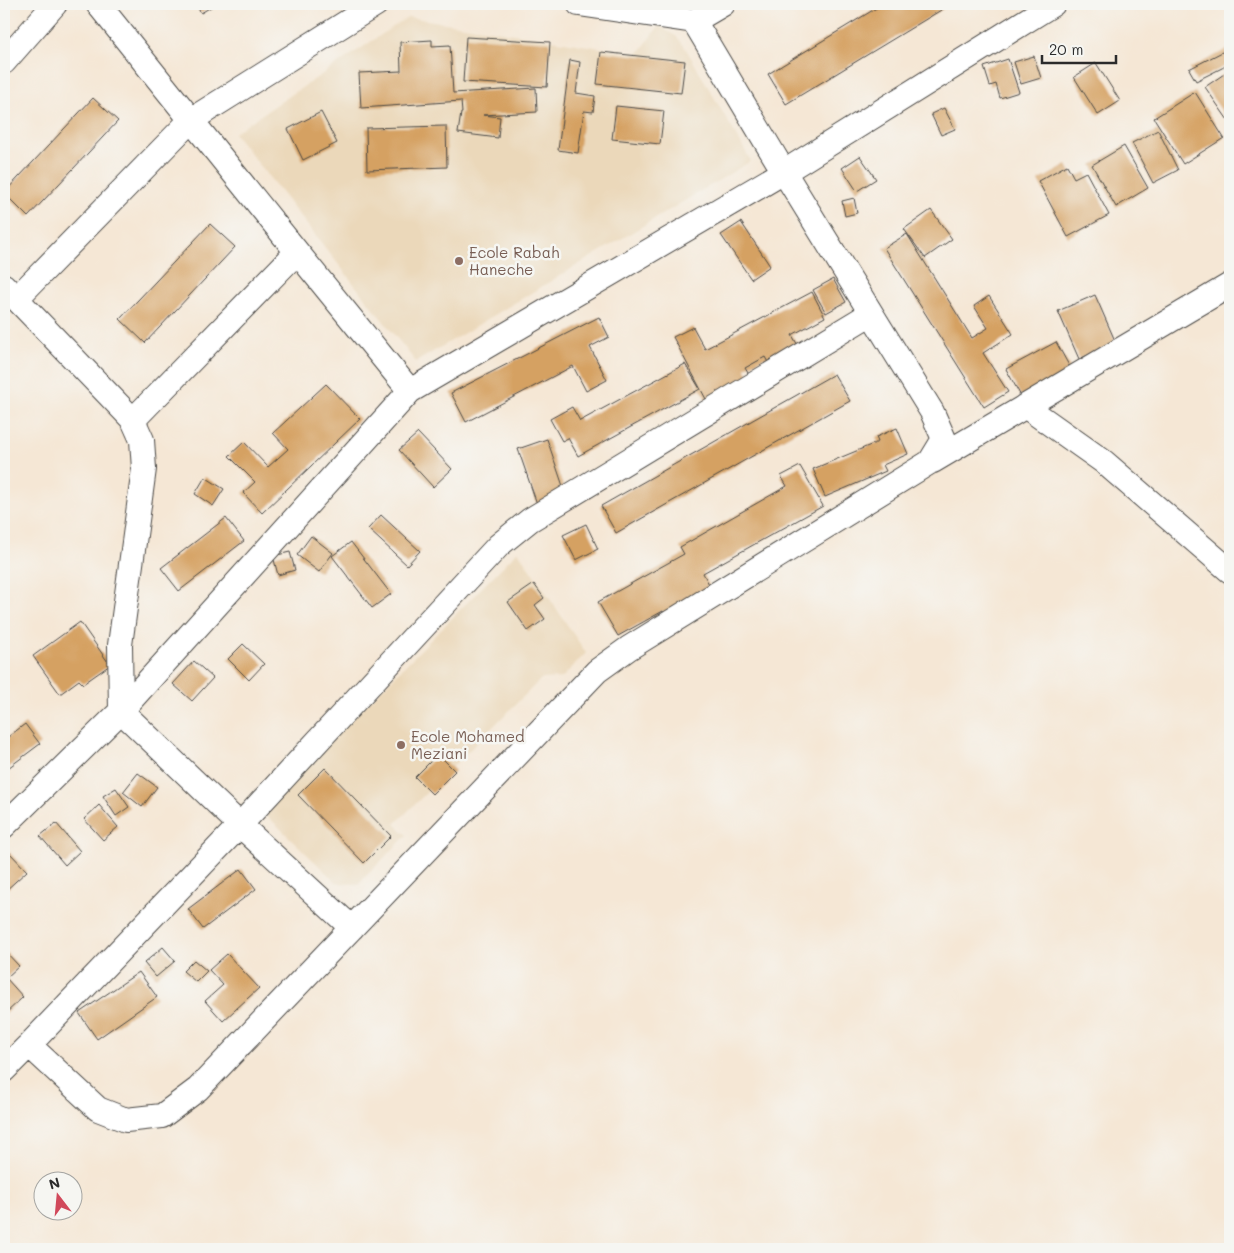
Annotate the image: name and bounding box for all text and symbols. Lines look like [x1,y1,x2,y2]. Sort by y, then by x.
scale bar [1042,32,1115,64]
text: 20 m [1049,39,1083,59]
place label: Ecole Rabah Haneche [469,242,559,279]
marker: Ecole Rabah Haneche [453,255,465,267]
place label: Ecole Mohamed Meziani [411,726,525,763]
marker: Ecole Mohamed Meziani [395,739,407,751]
north arrow [32,1170,82,1220]
text: N [47,1172,62,1194]

